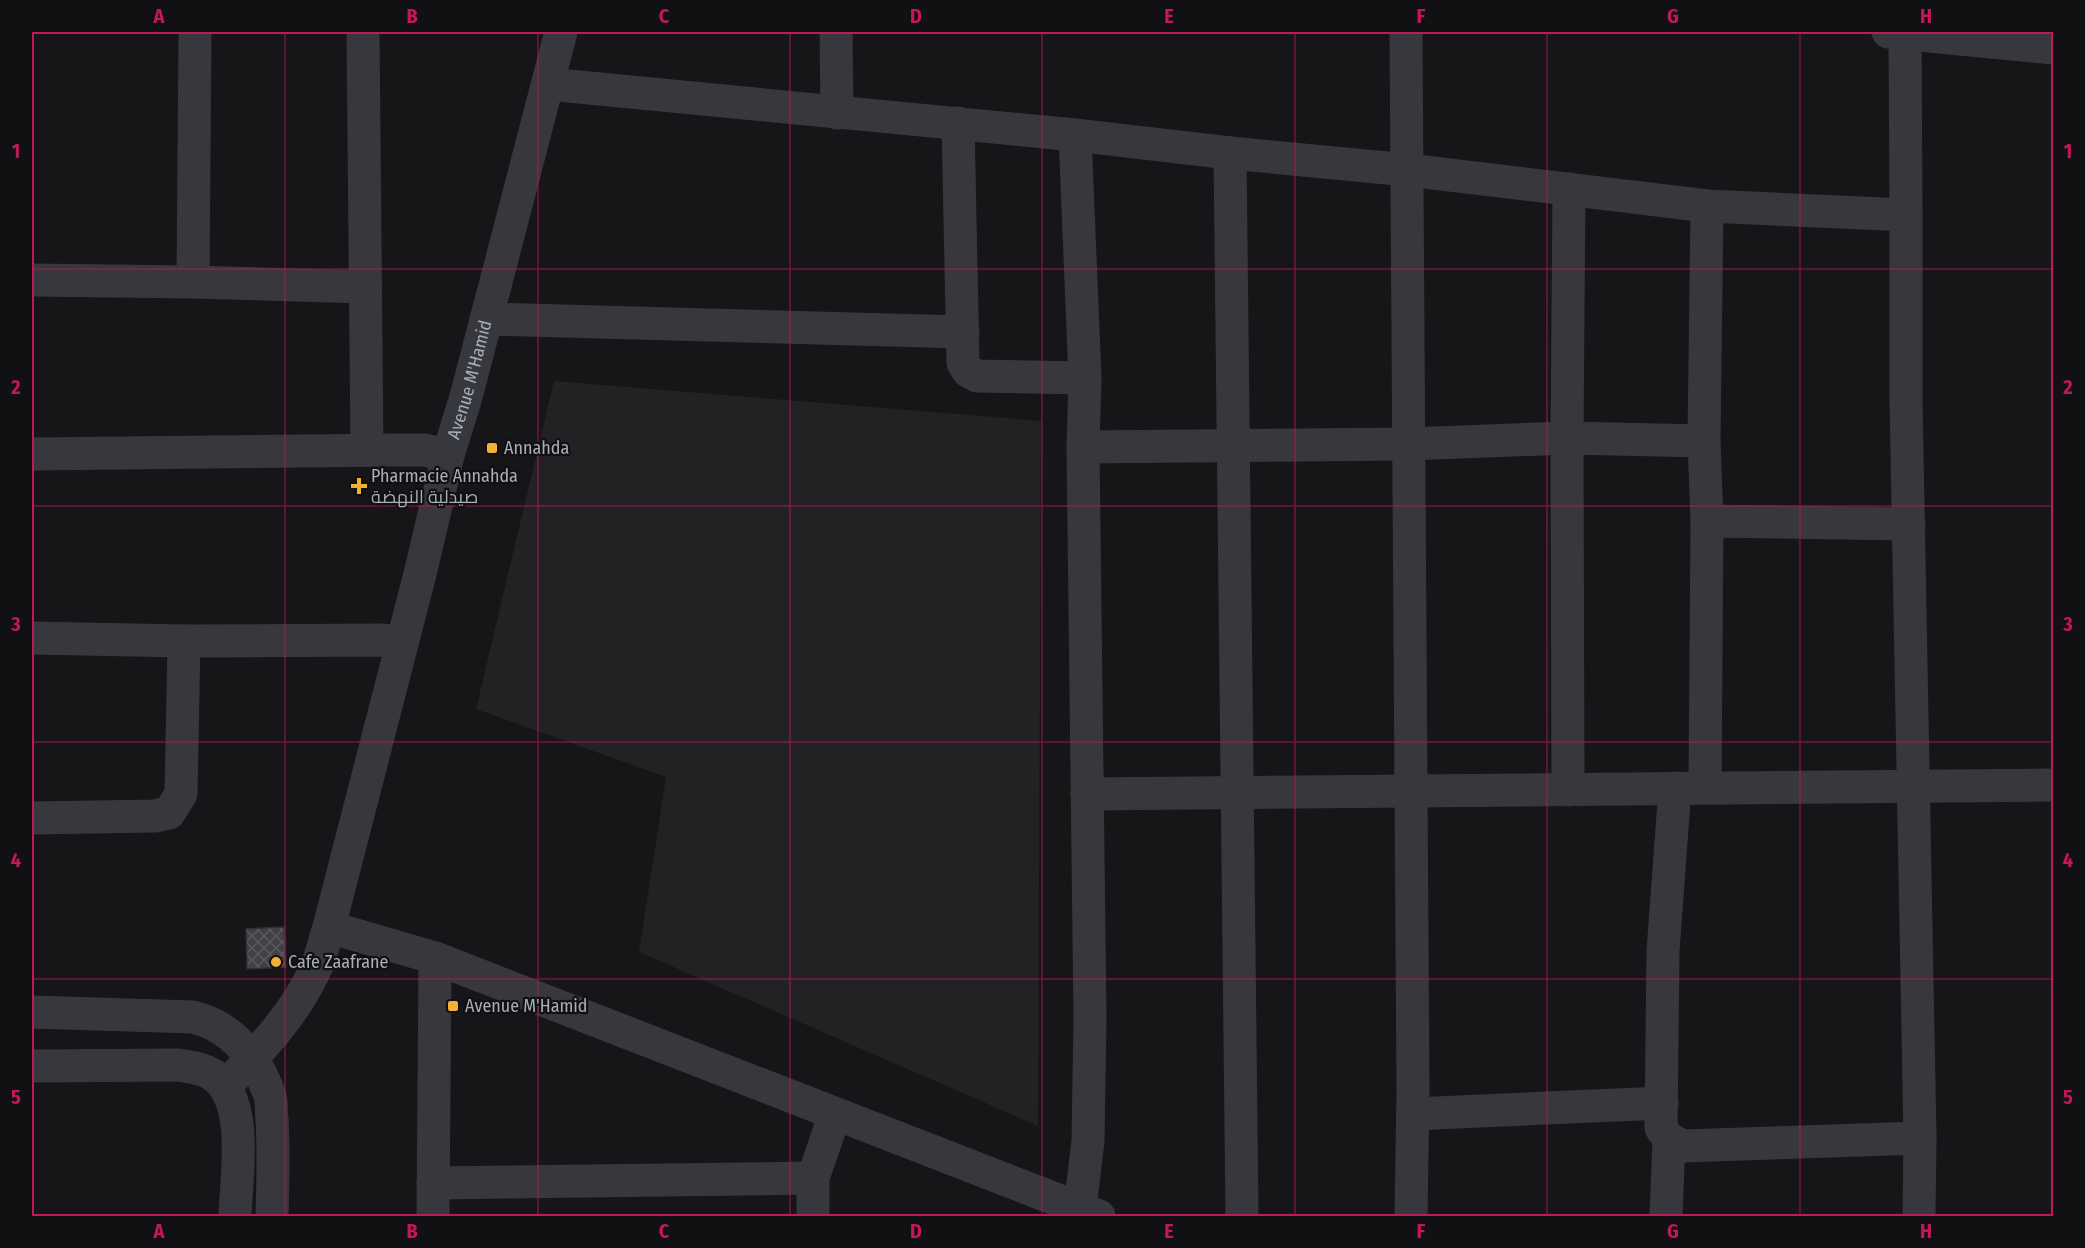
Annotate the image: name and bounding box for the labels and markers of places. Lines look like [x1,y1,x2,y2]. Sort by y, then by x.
place label: Annahda [504,437,569,459]
marker: Annahda [485,441,499,455]
place label: Pharmacie Annahda صيدلية النهضة [371,465,518,508]
marker: Pharmacie Annahda صيدلية النهضة [352,479,366,493]
place label: Cafe Zaafrane [288,951,389,973]
marker: Cafe Zaafrane [269,955,283,969]
place label: Avenue M'Hamid [465,995,588,1017]
marker: Avenue M'Hamid [446,999,460,1013]

